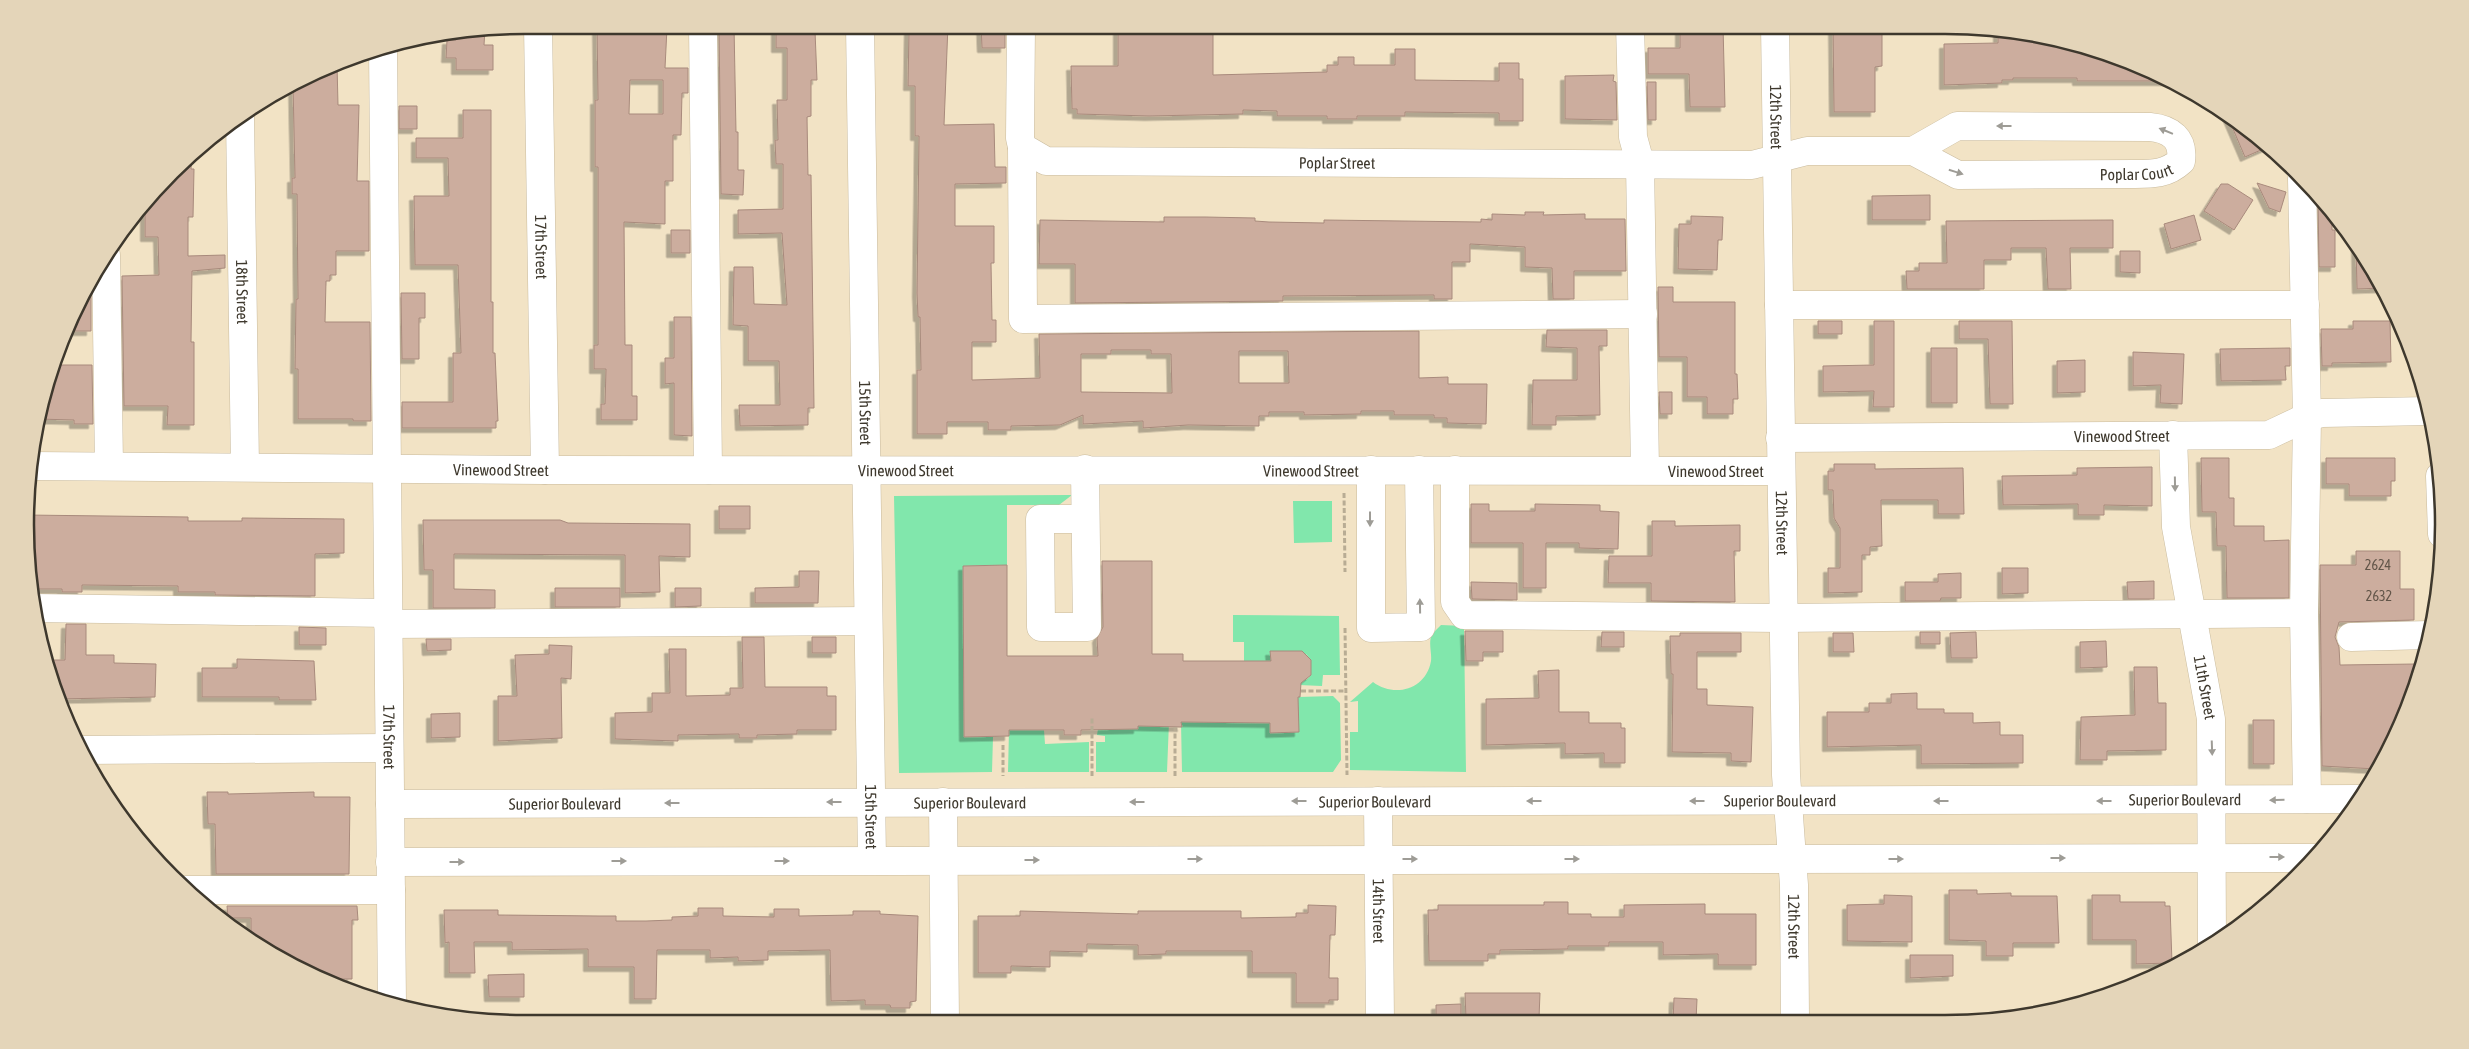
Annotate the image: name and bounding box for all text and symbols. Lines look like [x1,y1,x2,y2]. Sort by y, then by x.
street label: 12th Street [1767,84,1786,150]
one-way arrow [1996,122,2012,130]
one-way arrow [2158,127,2173,135]
street label: Poplar Street [1299,153,1376,173]
street label: Poplar Court [2100,160,2176,184]
one-way arrow [1949,169,1964,177]
street label: 17th Street [532,214,551,280]
street label: 18th Street [233,259,252,325]
street label: 15th Street [856,380,875,446]
street label: Vinewood Street [2074,427,2170,445]
street label: Vinewood Street [453,460,549,479]
street label: Vinewood Street [858,461,954,479]
street label: Vinewood Street [1263,462,1359,480]
street label: Vinewood Street [1668,462,1764,480]
one-way arrow [2171,476,2179,492]
street label: 12th Street [1773,490,1792,556]
one-way arrow [1366,511,1374,527]
house number: 2624 [2365,557,2392,573]
house number: 2632 [2366,588,2392,604]
one-way arrow [1416,598,1424,614]
street label: 11th Street [2191,654,2220,721]
street label: 17th Street [380,704,399,770]
one-way arrow [2208,740,2216,756]
street label: 15th Street [862,784,881,850]
street label: Superior Boulevard [2129,790,2241,810]
street label: Superior Boulevard [1724,791,1836,811]
street label: Superior Boulevard [1319,792,1431,812]
street label: Superior Boulevard [914,793,1026,813]
street label: Superior Boulevard [509,794,621,814]
one-way arrow [2269,796,2285,804]
one-way arrow [1291,797,1307,805]
one-way arrow [1526,797,1542,805]
one-way arrow [1689,797,1705,805]
one-way arrow [1933,797,1949,805]
one-way arrow [2095,797,2111,805]
one-way arrow [826,798,842,806]
one-way arrow [1128,798,1144,806]
one-way arrow [663,799,679,807]
one-way arrow [2050,854,2066,862]
one-way arrow [2269,854,2285,862]
one-way arrow [1187,855,1203,863]
one-way arrow [1402,855,1418,863]
one-way arrow [1565,855,1581,863]
one-way arrow [1888,855,1904,863]
one-way arrow [1025,856,1041,864]
one-way arrow [612,857,628,865]
one-way arrow [774,857,790,865]
one-way arrow [449,858,465,866]
street label: 14th Street [1370,879,1388,944]
street label: 12th Street [1785,894,1804,959]

